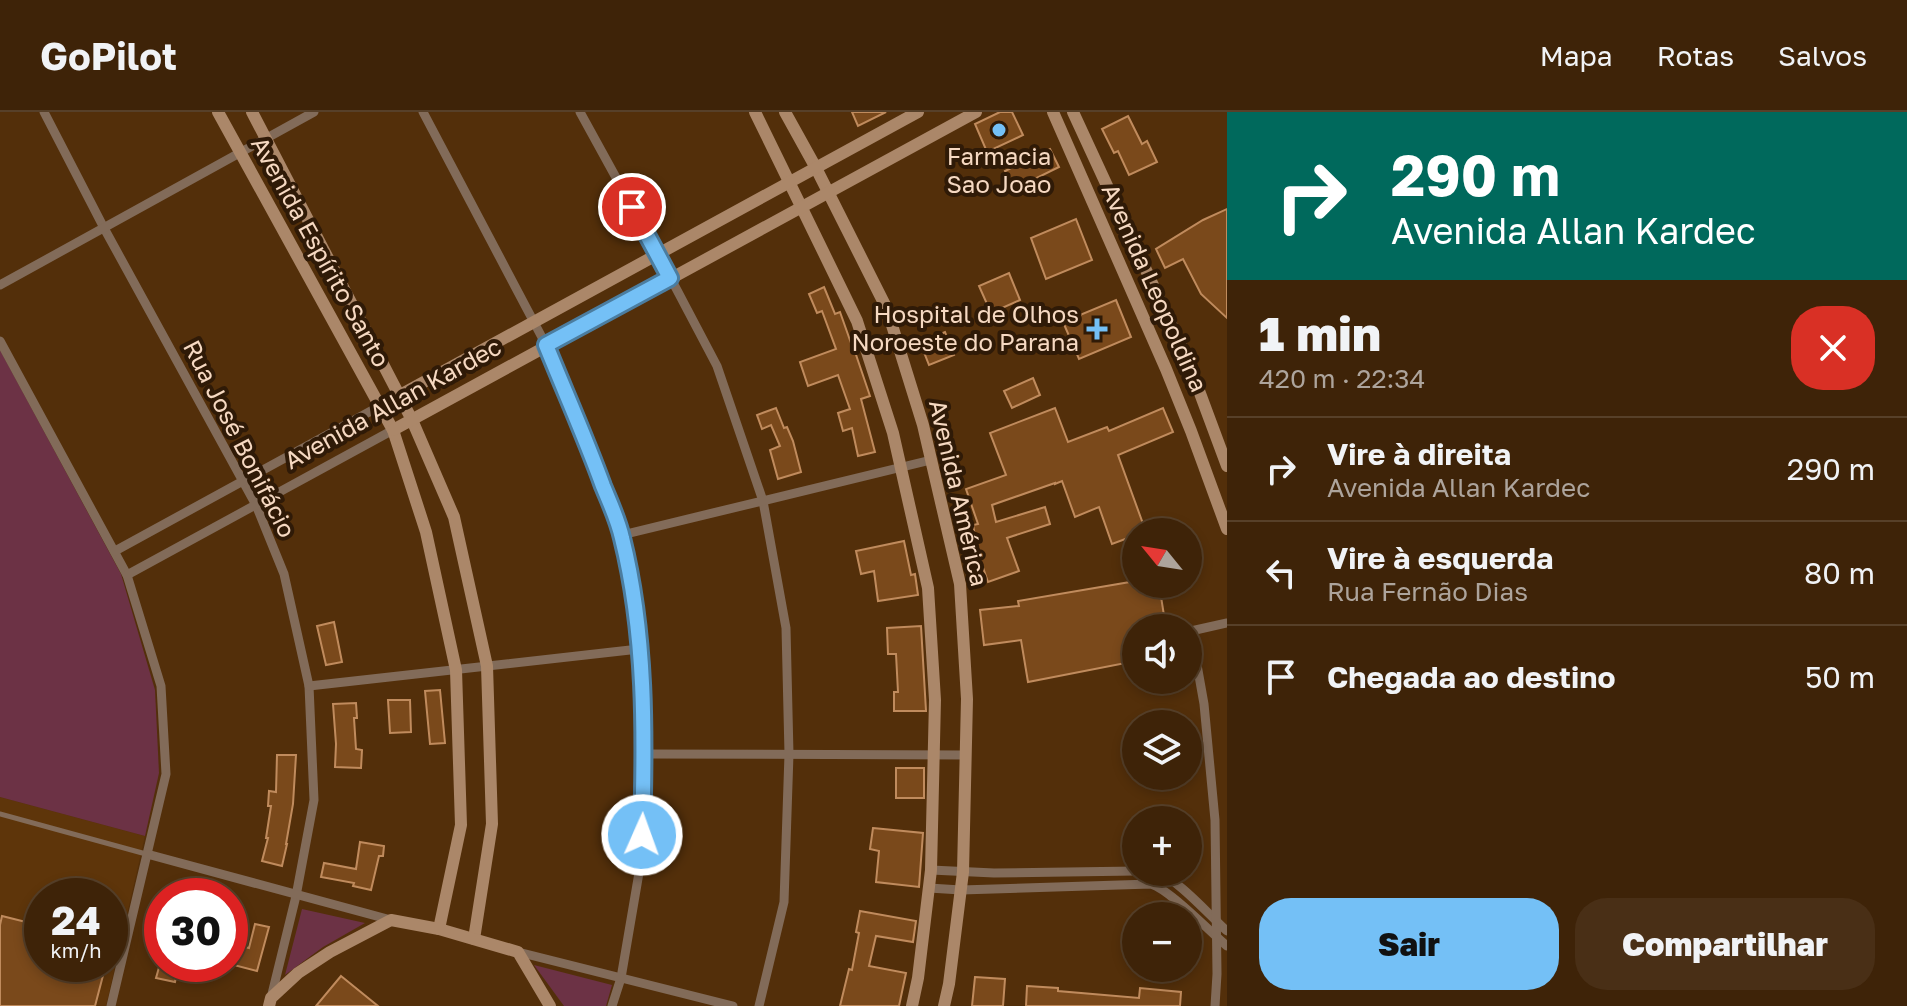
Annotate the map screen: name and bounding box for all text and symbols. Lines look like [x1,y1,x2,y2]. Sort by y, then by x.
text: GoPilot [40,33,177,78]
text: Mapa [1540,39,1613,72]
text: Rotas [1657,39,1734,72]
text: Salvos [1778,39,1867,72]
marker: Farmacia Sao Joao [990,121,1008,139]
street label: Avenida Espírito Santo [246,131,397,371]
place label: Farmacia Sao Joao [947,141,1052,198]
text: 290 m [1391,141,1560,208]
icon: right [1259,144,1363,248]
pin [598,173,666,241]
street label: Avenida Leopoldina [1096,179,1214,396]
icon: arrive [610,185,654,229]
text: Avenida Allan Kardec [1391,209,1756,252]
place label: Hospital de Olhos Noroeste do Parana [851,299,1079,356]
text: 1 min [1259,304,1381,362]
button: close [1791,306,1875,390]
marker: Hospital de Olhos Noroeste do Parana [1086,318,1108,340]
street label: Avenida Allan Kardec [279,331,506,474]
street label: Rua José Bonifácio [178,335,303,542]
text: 420 m · 22:34 [1259,363,1425,394]
street label: Avenida América [924,396,995,589]
text: Vire à direita [1327,436,1511,472]
icon: right [1259,447,1303,491]
text: 290 m [1787,451,1875,487]
text: Avenida Allan Kardec [1327,472,1590,503]
north arrow [1122,518,1202,598]
map controls [1122,518,1202,982]
text: Vire à esquerda [1327,540,1553,576]
icon: left [1259,551,1303,595]
text: 80 m [1804,555,1875,591]
text: Rua Fernão Dias [1327,576,1528,607]
button: sound [1122,614,1202,694]
icon: arrive [1259,655,1303,699]
text: Chegada ao destino [1327,659,1615,695]
text: 50 m [1805,659,1875,695]
button: layers [1122,710,1202,790]
position arrow [600,793,684,877]
button: + [1122,806,1202,886]
speed limit sign: 30 [144,878,248,982]
text: 24 [51,896,101,944]
button: Sair [1259,898,1559,990]
button: Compartilhar [1575,898,1875,990]
button: − [1122,902,1202,982]
text: km/h [51,938,101,962]

